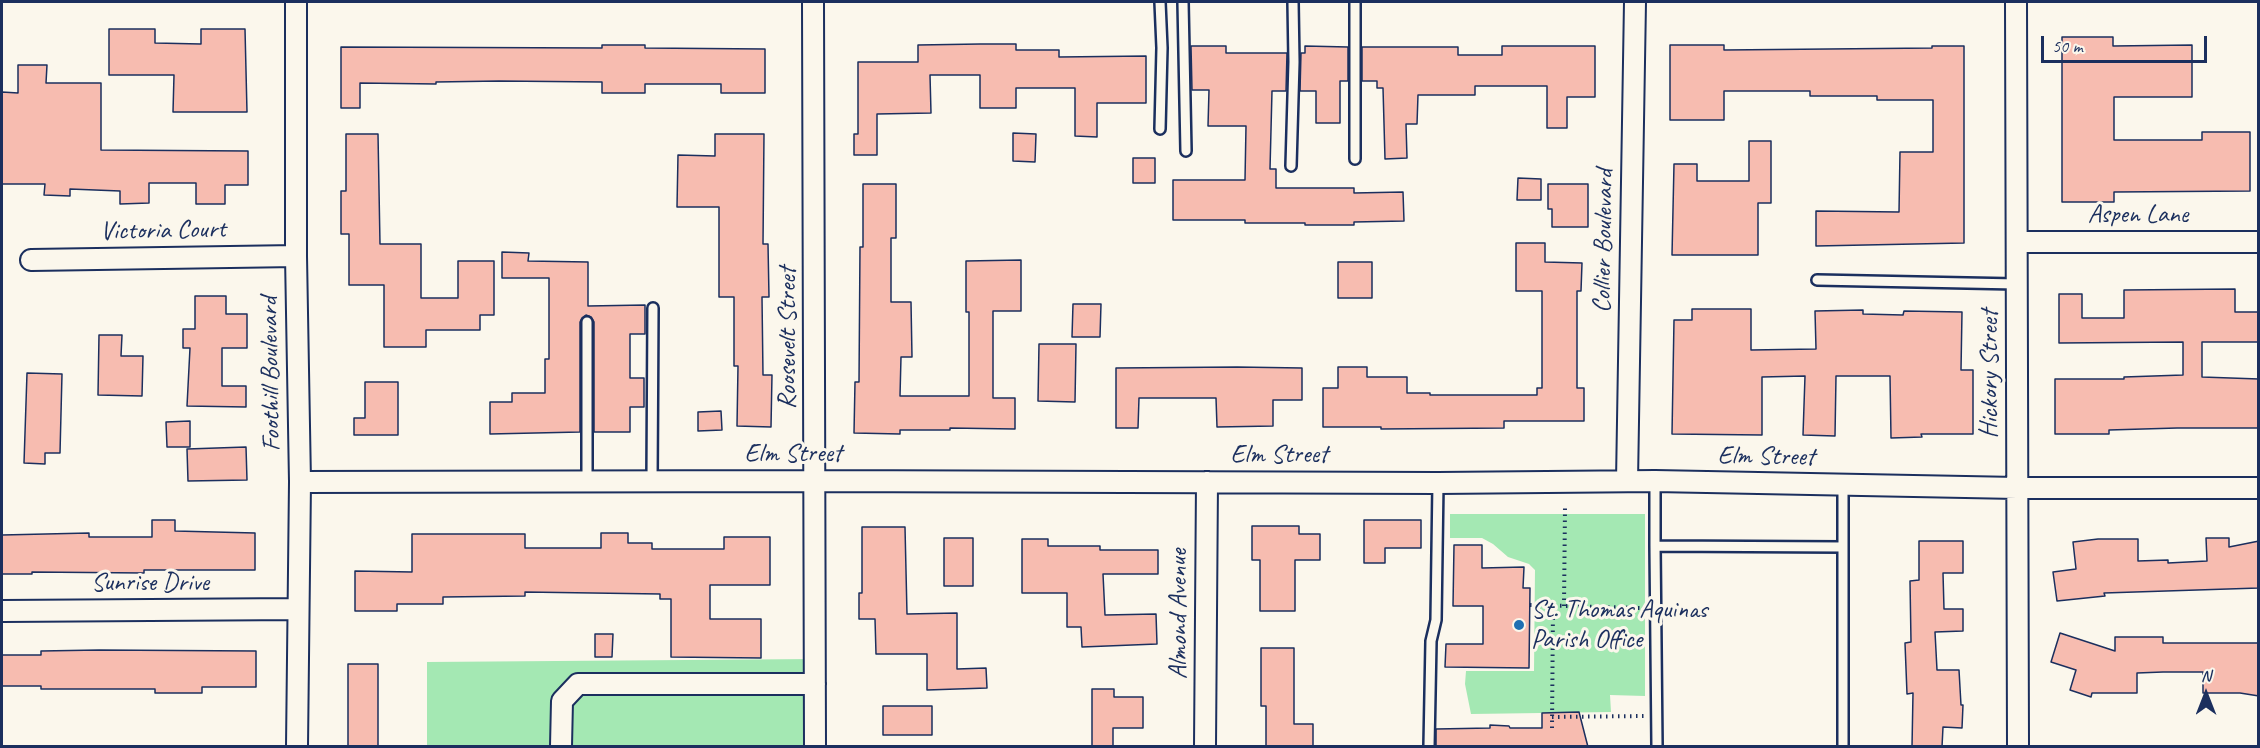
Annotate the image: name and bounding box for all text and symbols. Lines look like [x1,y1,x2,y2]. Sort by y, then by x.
scale bar [2044,24,2210,62]
text: 50 m [2052,35,2083,57]
street label: Collier Boulevard [1587,169,1621,313]
street label: Aspen Lane [2088,199,2188,231]
street label: Victoria Court [100,214,226,248]
street label: Roosevelt Street [772,267,804,409]
street label: Foothill Boulevard [254,296,288,452]
street label: Hickory Street [1974,310,2006,438]
street label: Elm Street [745,438,841,470]
street label: Elm Street [1231,439,1327,471]
street label: Elm Street [1717,441,1815,473]
street label: Almond Avenue [1163,549,1195,679]
street label: Sunrise Drive [91,567,209,599]
place label: St. Thomas Aquinas Parish Office [1531,594,1707,656]
marker: St. Thomas Aquinas Parish Office [1512,618,1526,632]
north arrow [2176,664,2236,724]
text: N [2201,666,2211,686]

